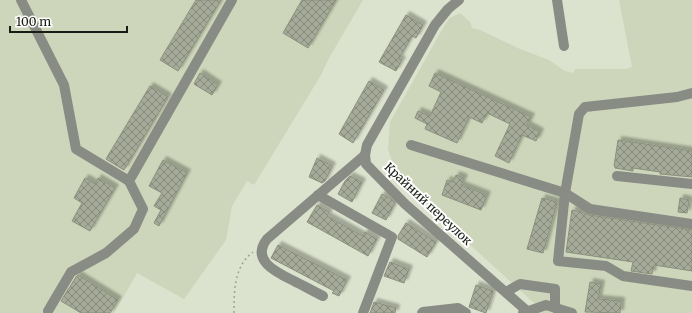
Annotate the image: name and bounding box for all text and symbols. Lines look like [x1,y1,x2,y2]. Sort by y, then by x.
scale bar [10,8,127,34]
text: 100 m [16,14,51,29]
street label: Крайний переулок [381,159,476,248]

